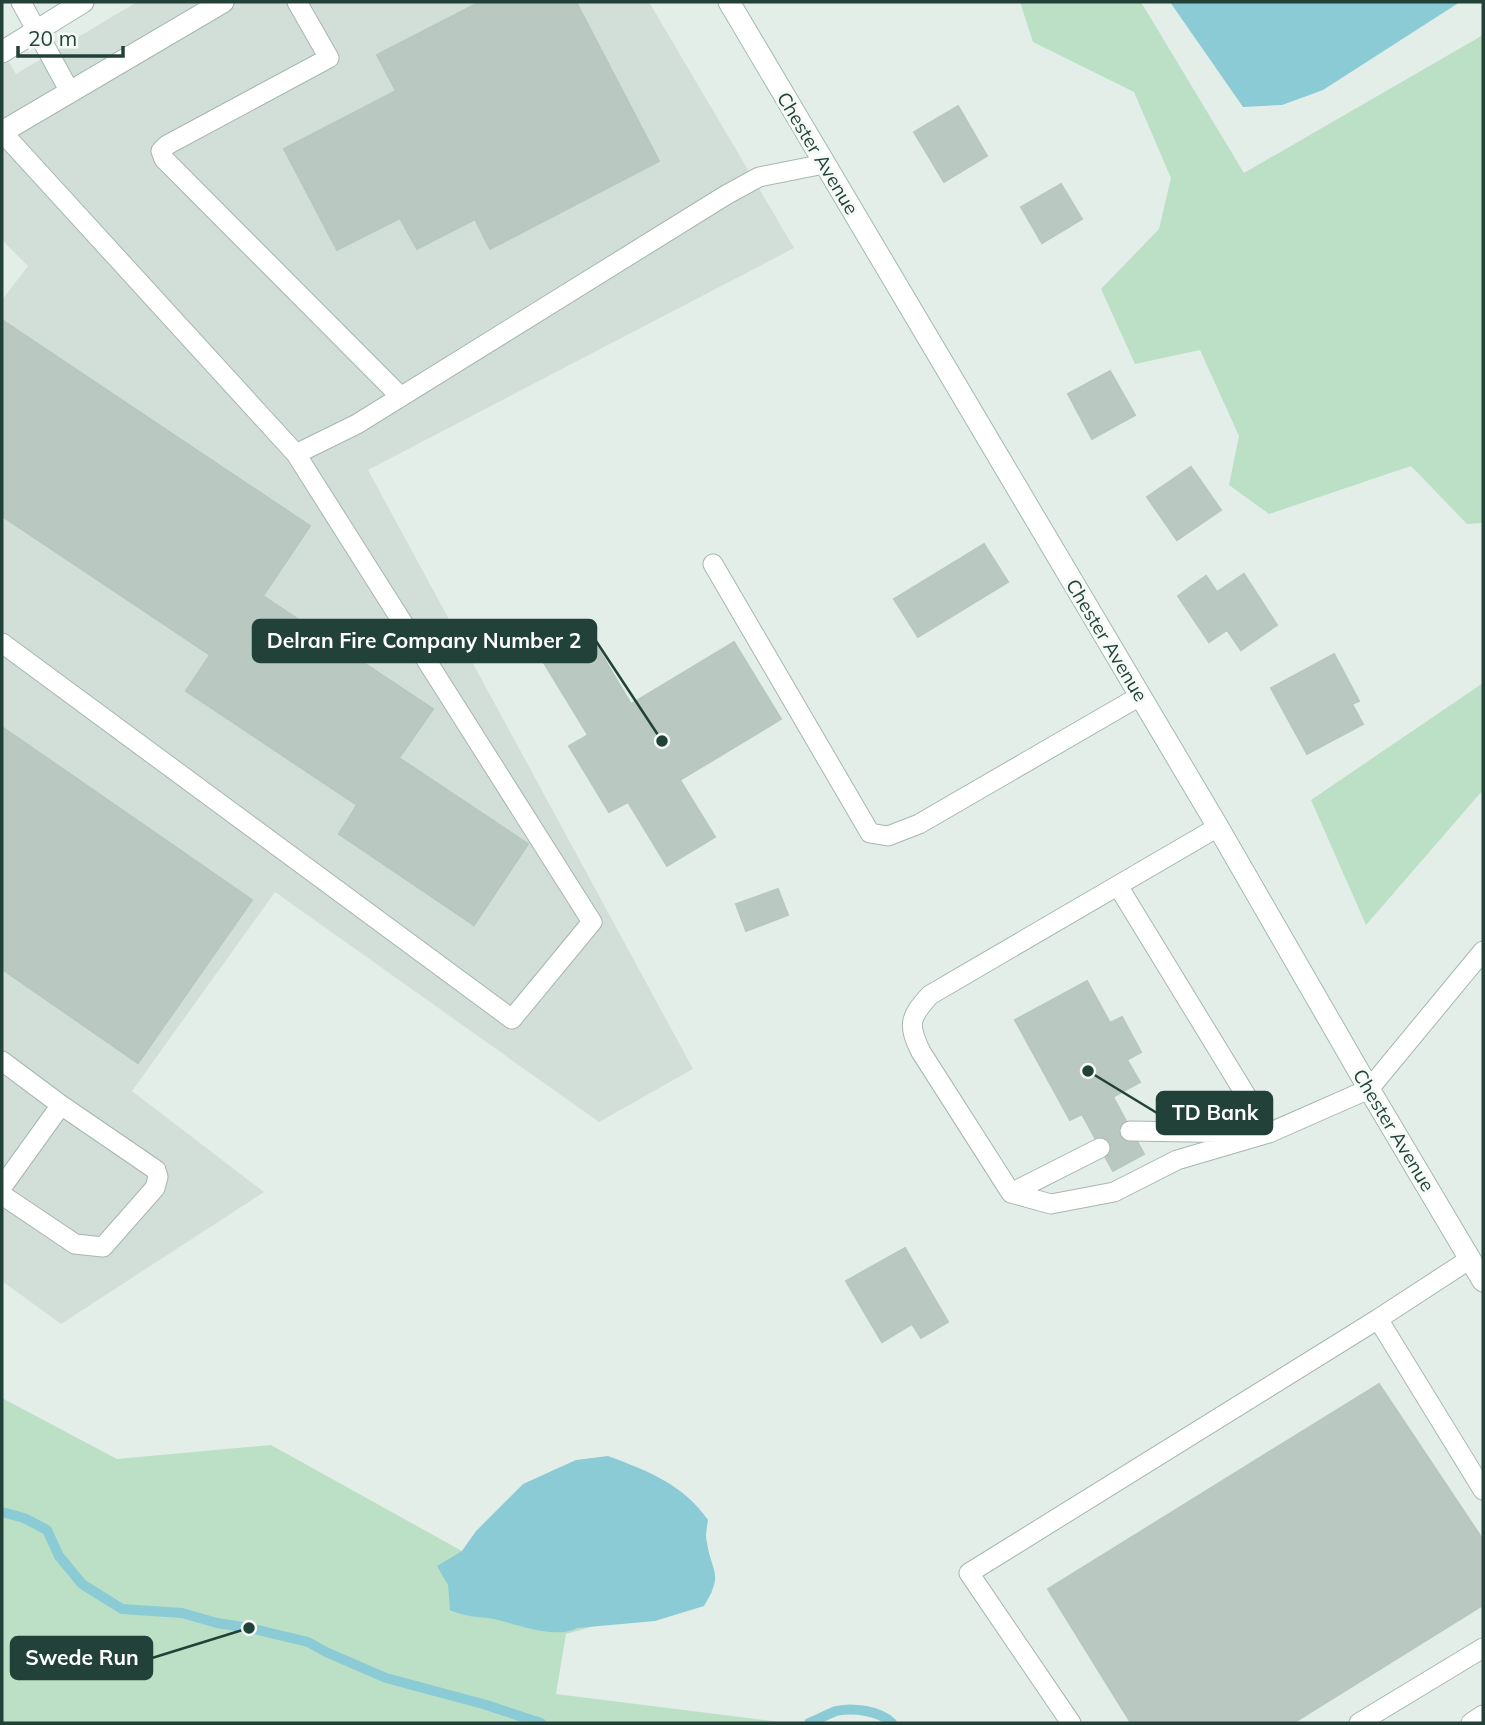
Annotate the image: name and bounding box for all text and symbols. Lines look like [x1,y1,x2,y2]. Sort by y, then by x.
scale bar [18,14,122,58]
text: 20 m [28,25,77,51]
street label: Chester Avenue [772,87,864,219]
street label: Chester Avenue [1061,574,1153,706]
callout: Delran Fire Company Number 2 [253,620,596,662]
text: Delran Fire Company Number 2 [267,627,581,653]
street label: Chester Avenue [1348,1064,1440,1196]
callout: TD Bank [1157,1092,1272,1134]
text: TD Bank [1172,1099,1259,1125]
callout: Swede Run [11,1637,152,1679]
text: Swede Run [25,1644,139,1670]

